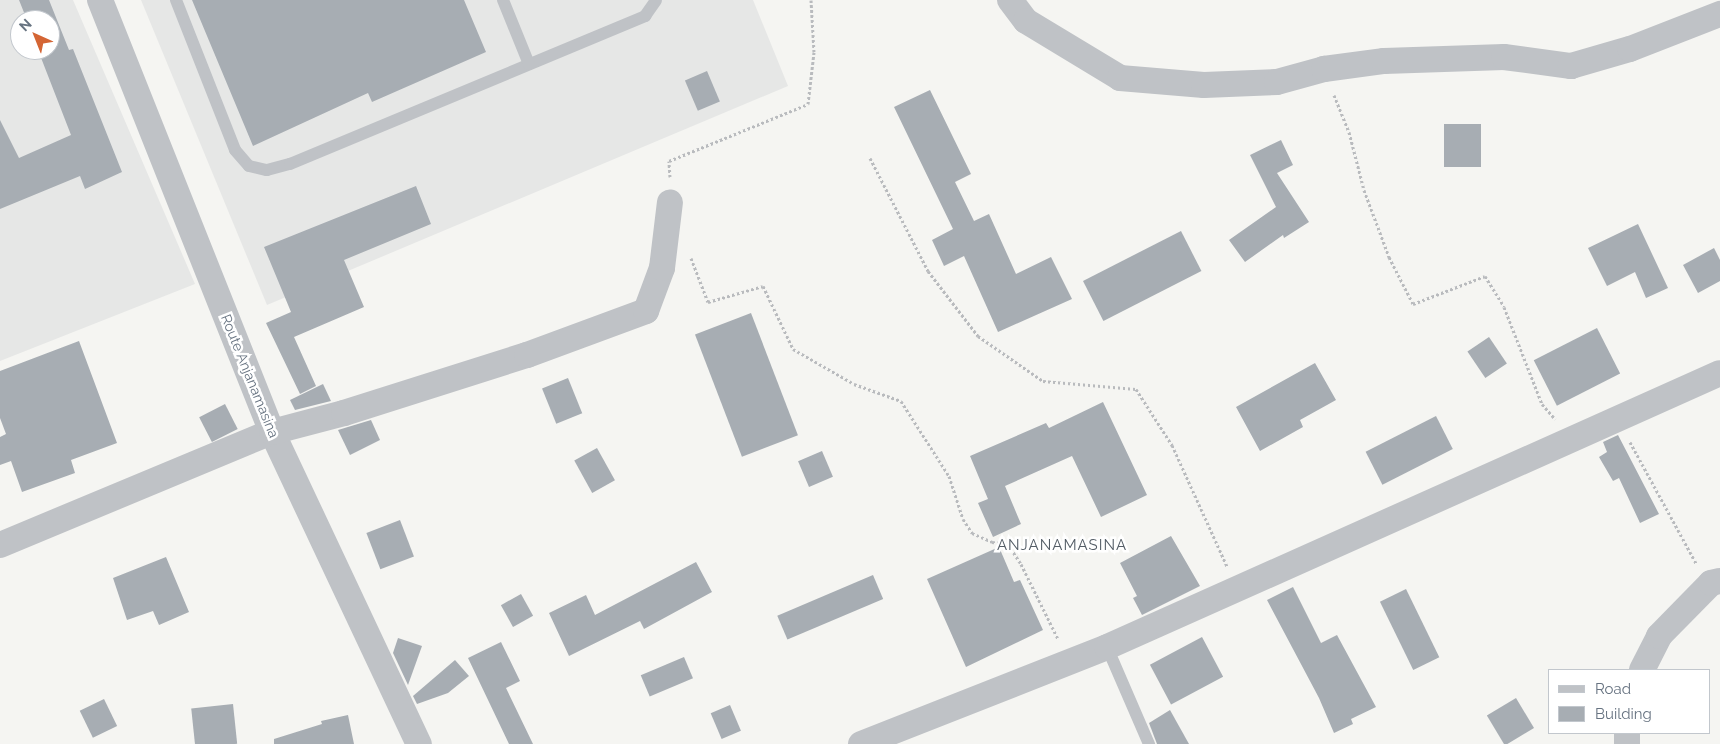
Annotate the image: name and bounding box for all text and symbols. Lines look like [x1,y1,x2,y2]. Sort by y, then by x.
north arrow [10,10,60,60]
text: N [16,15,35,34]
street label: Route Anjanamasina [217,312,283,440]
district label: ANJANAMASINA [995,537,1129,555]
legend [1548,669,1710,734]
text: Road [1595,680,1631,698]
text: Building [1595,705,1652,723]

